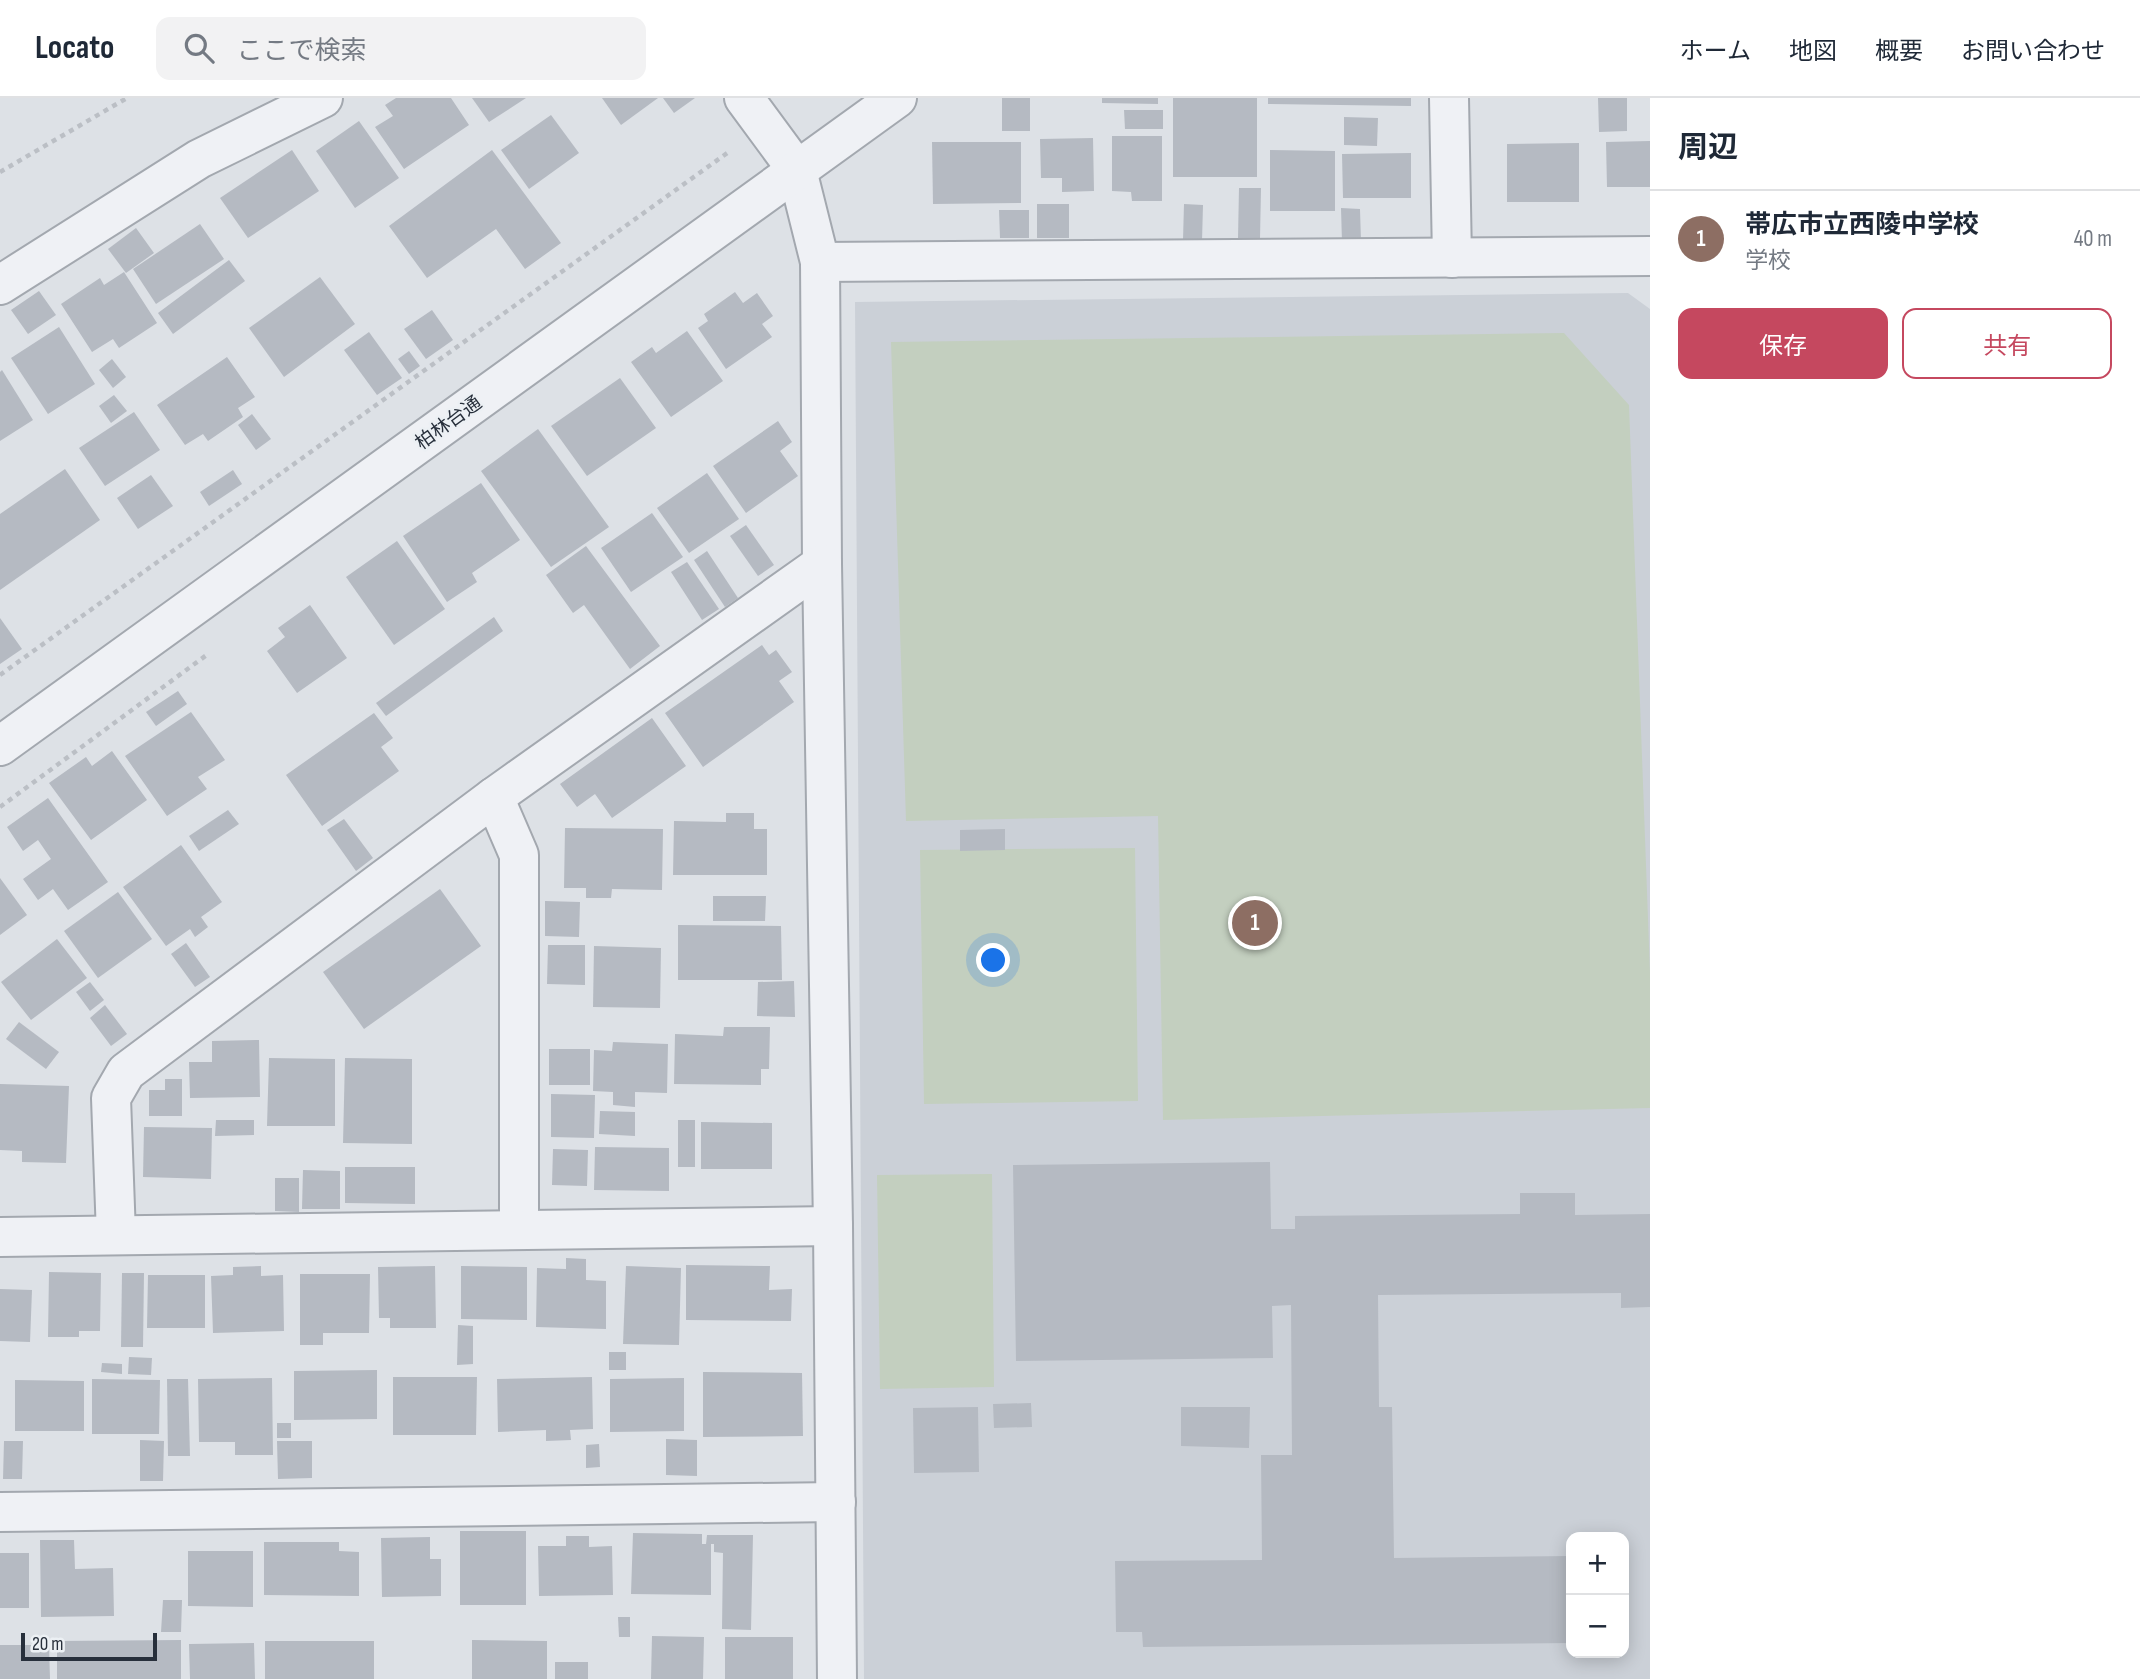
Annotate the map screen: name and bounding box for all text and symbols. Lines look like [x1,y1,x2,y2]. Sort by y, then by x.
search box [156,17,646,80]
text: Locato [35,28,114,68]
icon: search [180,29,218,67]
text: ここで検索 [236,36,366,67]
text: ホーム [1680,37,1751,66]
text: 地図 [1789,37,1837,66]
text: 概要 [1875,37,1923,66]
text: お問い合わせ [1961,37,2105,66]
text: 周辺 [1678,130,1738,166]
text: 帯広市立西陵中学校 [1745,210,1979,241]
text: 1 [1696,225,1706,253]
text: 40 m [2074,225,2112,253]
text: 学校 [1745,247,1791,275]
button: 保存 [1678,308,1888,379]
button: 共有 [1902,308,2112,379]
street label: 柏林台通 [411,392,486,455]
pin: 1 [1232,897,1278,949]
your location [976,943,1010,977]
map controls [1566,1532,1629,1658]
button: + [1566,1532,1629,1595]
button: − [1566,1595,1629,1658]
scale bar [21,1630,158,1662]
text: 20 m [32,1633,64,1656]

